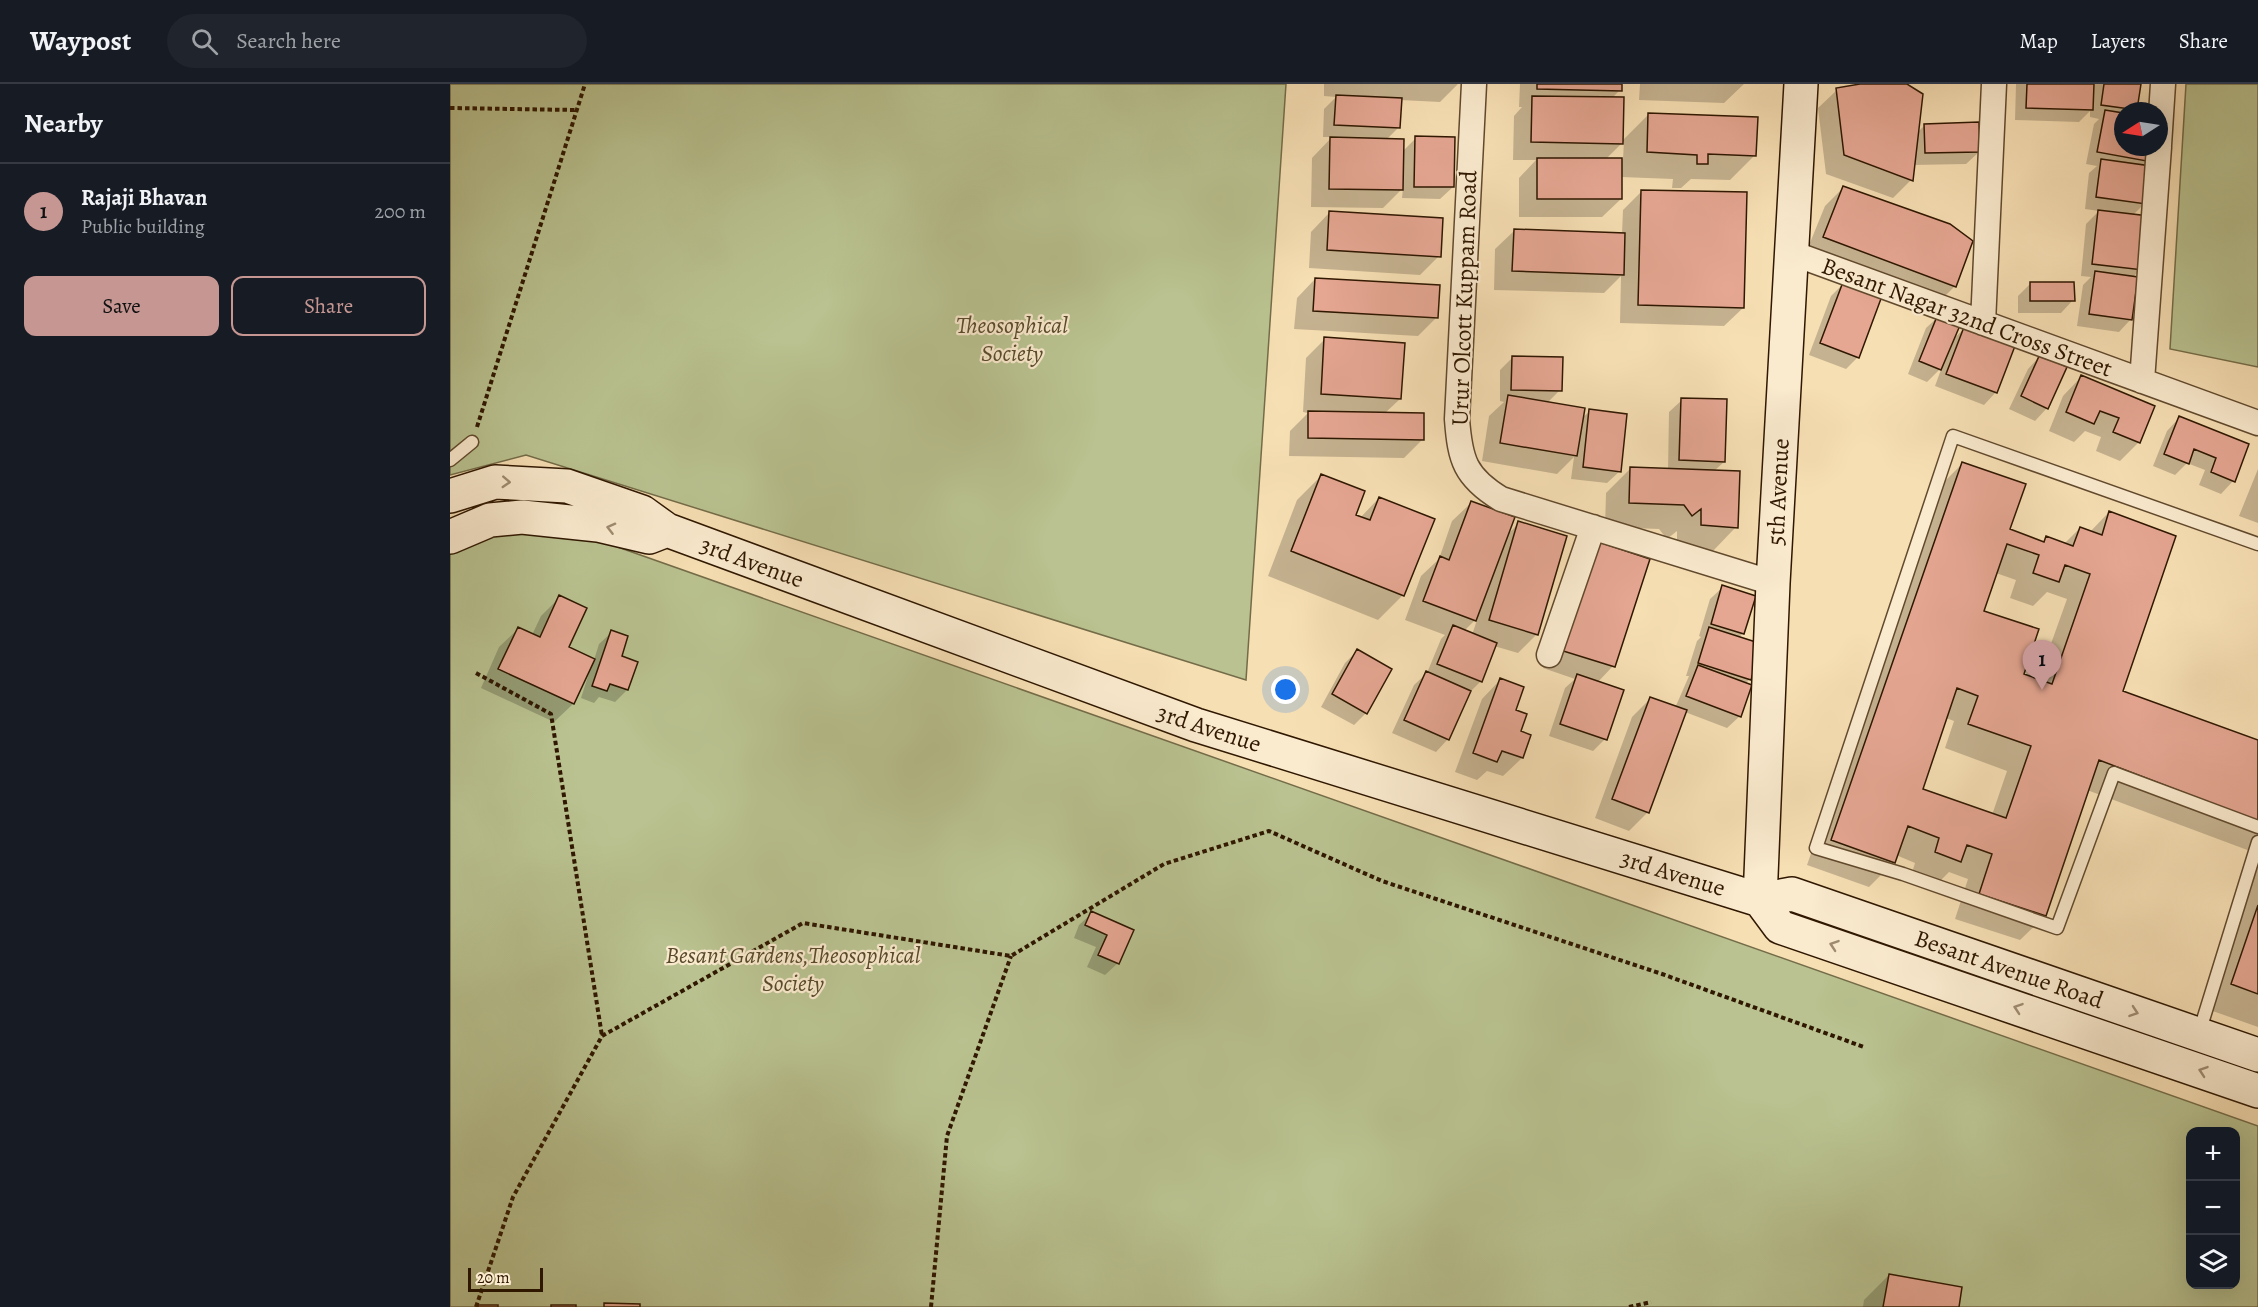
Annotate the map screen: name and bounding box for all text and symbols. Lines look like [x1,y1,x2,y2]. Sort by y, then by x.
search box [167,14,587,68]
text: Waypost [30,22,131,60]
icon: search [188,25,221,58]
text: Search here [236,26,341,56]
text: Map [2019,27,2058,55]
text: Layers [2091,27,2146,55]
text: Share [2179,27,2228,55]
north arrow [2114,102,2168,156]
text: Nearby [24,106,103,141]
street label: Urur Olcott Kuppam Road [1444,170,1484,426]
text: Rajaji Bhavan [81,183,207,213]
text: 1 [40,198,47,225]
text: 200 m [375,198,426,225]
text: Public building [81,213,205,240]
street label: Besant Nagar 32nd Cross Street [1817,249,2117,385]
button: Save [24,276,219,336]
button: Share [231,276,426,336]
park label: Theosophical Society [956,309,1068,369]
street label: 5th Avenue [1759,438,1797,546]
one-way arrow [502,476,511,489]
one-way arrow [606,523,616,536]
street label: 3rd Avenue [696,528,808,596]
pin: 1 [2022,640,2062,690]
your location [1271,675,1300,704]
street label: 3rd Avenue [1153,696,1265,760]
street label: 3rd Avenue [1617,842,1729,904]
street label: Besant Avenue Road [1910,922,2108,1016]
park label: Besant Gardens,Theosophical Society [666,939,920,999]
one-way arrow [1829,939,1840,952]
one-way arrow [2013,1003,2024,1015]
one-way arrow [2128,1005,2139,1017]
one-way arrow [2198,1066,2209,1079]
map controls [2186,1127,2240,1289]
button: + [2186,1127,2240,1181]
button: − [2186,1181,2240,1235]
button: layers [2186,1235,2240,1289]
scale bar [468,1265,543,1292]
text: 20 m [477,1267,510,1289]

